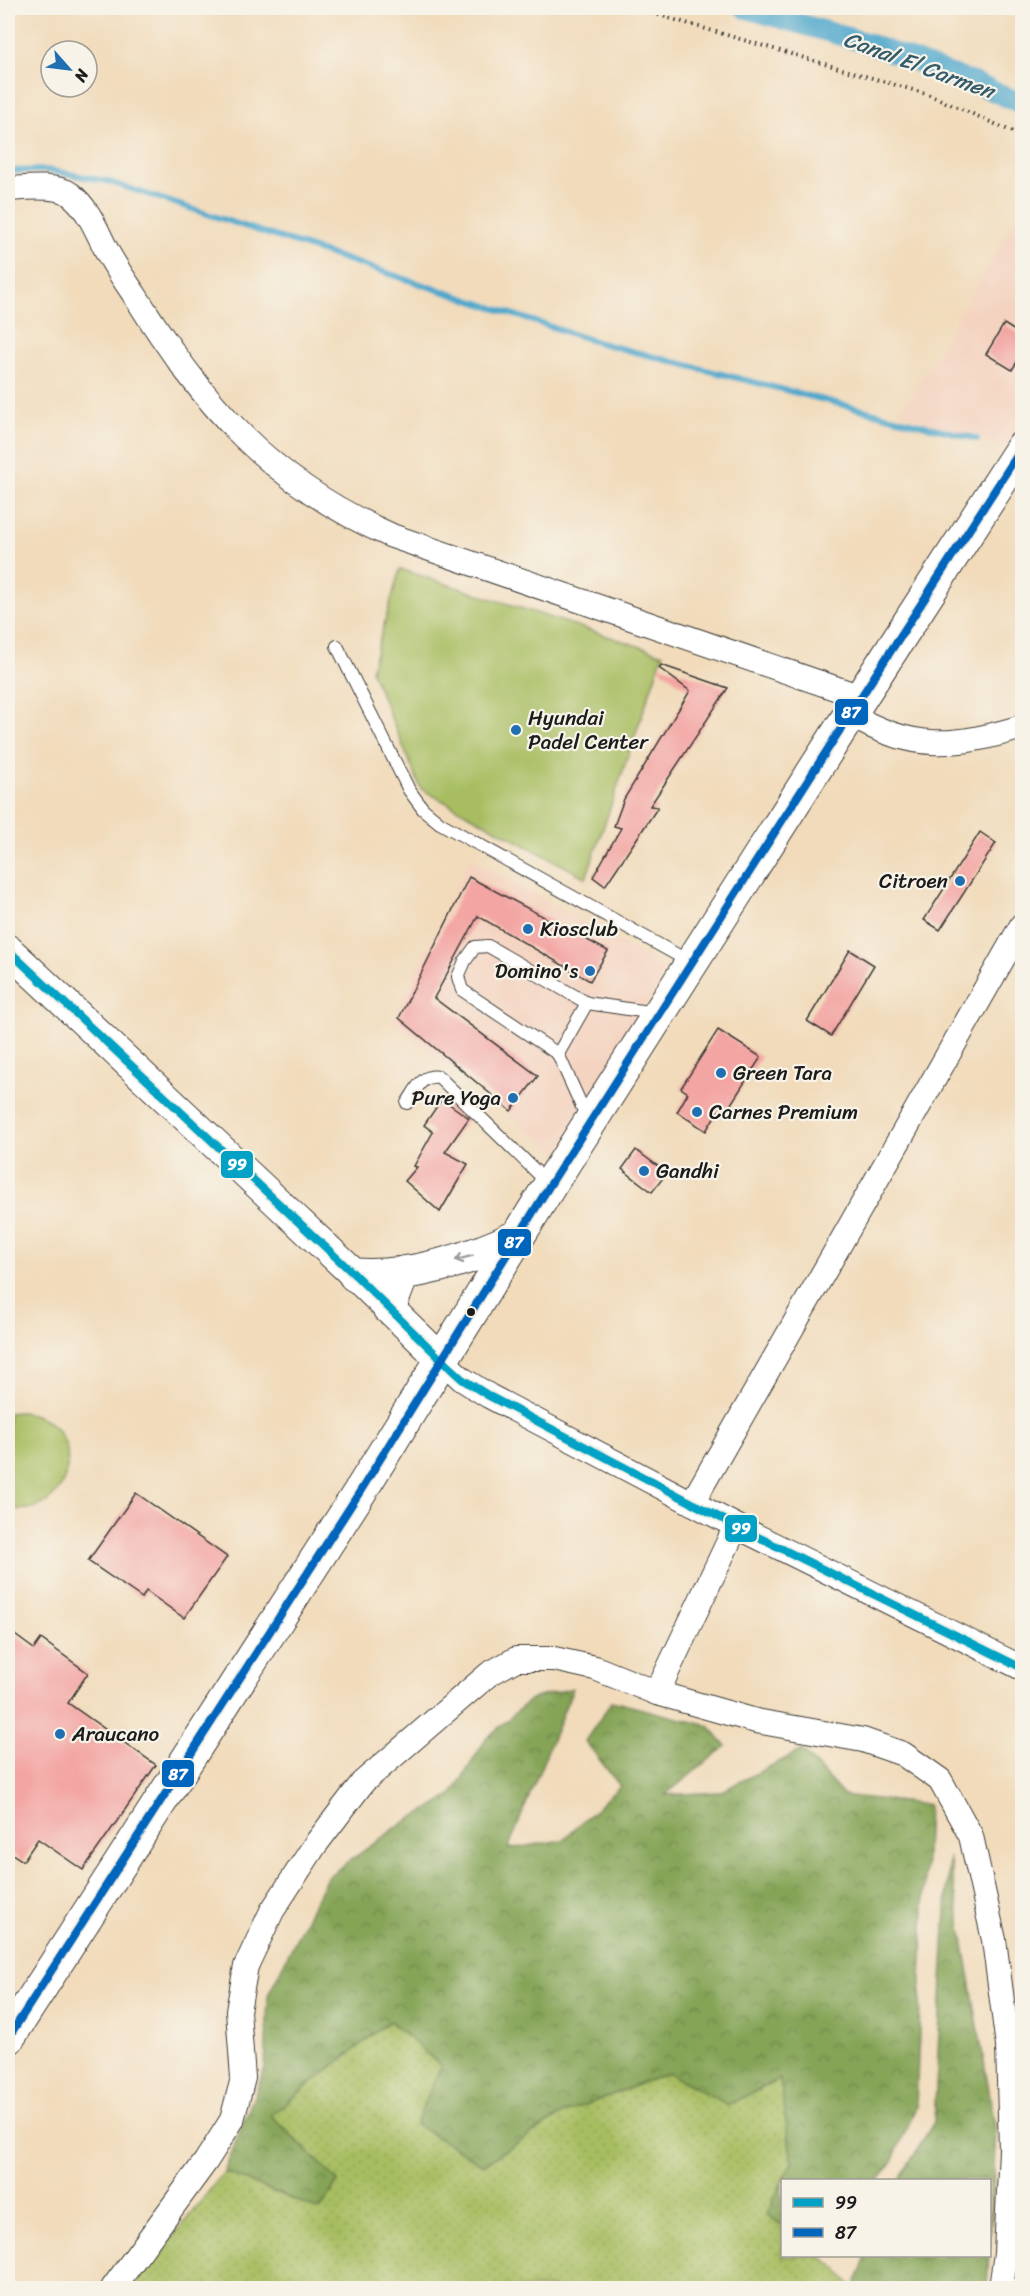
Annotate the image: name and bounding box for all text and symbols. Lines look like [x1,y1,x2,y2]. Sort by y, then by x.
water label: Canal El Carmen [838,20,1002,111]
north arrow [39,39,99,99]
text: N [66,63,98,88]
line badge: 87 [834,698,869,726]
text: 87 [841,698,862,727]
place label: Hyundai Padel Center [528,699,649,761]
marker: Hyundai Padel Center [509,723,523,737]
place label: Citroen [879,862,948,900]
marker: Citroen [953,874,967,888]
place label: Kiosclub [540,910,619,948]
marker: Kiosclub [521,922,535,936]
place label: Domino's [495,952,578,990]
marker: Domino's [583,964,597,978]
place label: Green Tara [733,1054,832,1092]
marker: Green Tara [714,1066,728,1080]
place label: Pure Yoga [411,1079,501,1117]
marker: Pure Yoga [506,1091,520,1105]
place label: Carnes Premium [709,1093,858,1131]
marker: Carnes Premium [690,1105,704,1119]
line badge: 99 [220,1150,254,1179]
text: 99 [227,1150,247,1179]
place label: Gandhi [656,1152,720,1190]
marker: Gandhi [637,1164,651,1178]
line badge: 87 [497,1228,532,1257]
text: 87 [504,1228,525,1257]
one-way arrow [455,1252,474,1264]
unlabelled marker [465,1306,477,1318]
line badge: 99 [724,1514,758,1543]
text: 99 [731,1514,751,1543]
place label: Araucano [71,1715,160,1753]
marker: Araucano [53,1727,67,1741]
line badge: 87 [161,1759,195,1788]
text: 87 [168,1760,189,1789]
legend [781,2179,991,2257]
text: 99 [835,2187,857,2219]
text: 87 [835,2217,858,2249]

